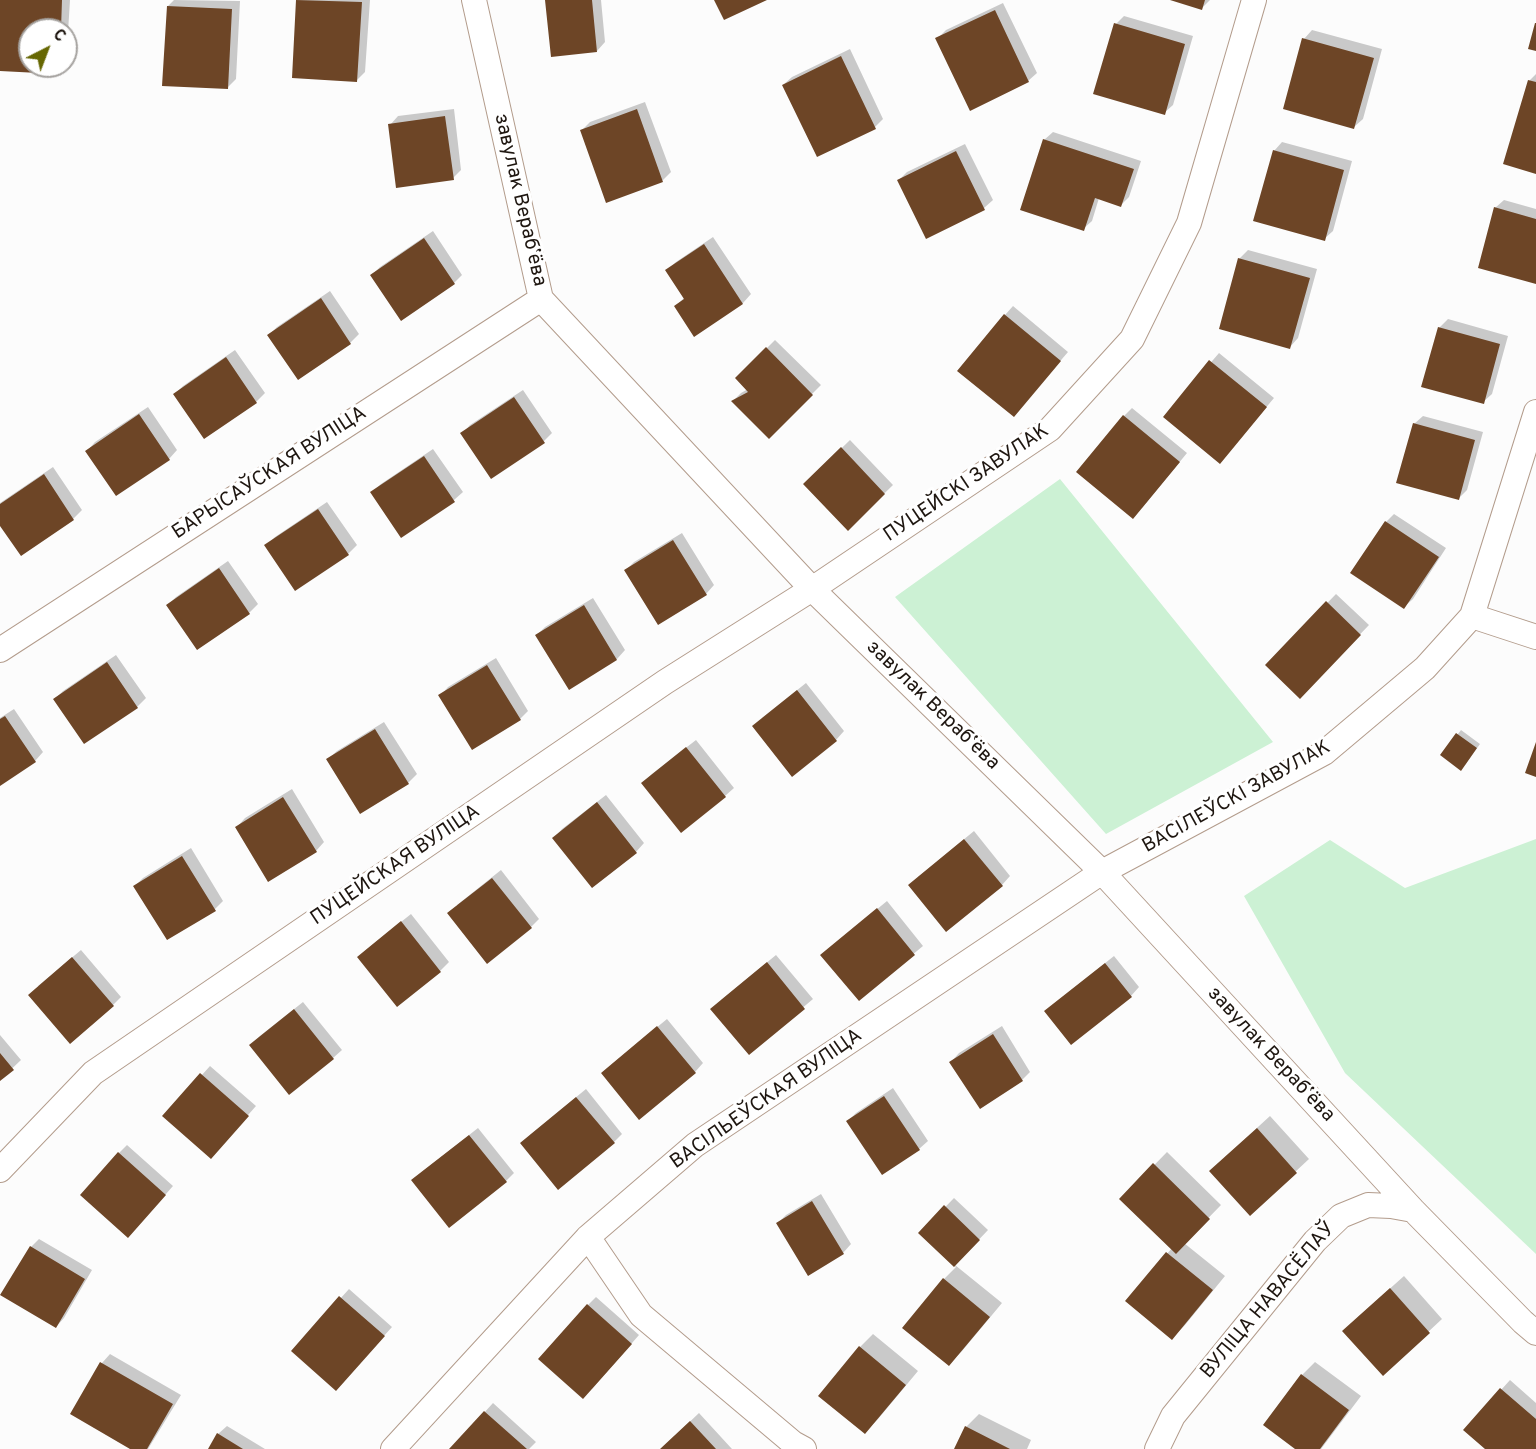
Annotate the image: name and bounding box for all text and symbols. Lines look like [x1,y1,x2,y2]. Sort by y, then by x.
north arrow [18,18,78,78]
text: С [48,25,69,47]
street label: завулак Верабʼёва [487,111,551,289]
street label: БАРЫСАЎСКАЯ ВУЛІЦА [168,402,372,546]
street label: ПУЦЕЙСКІ ЗАВУЛАК [880,420,1054,548]
street label: завулак Верабʼёва [860,636,1004,776]
street label: ВАСІЛЕЎСКІ ЗАВУЛАК [1139,736,1335,860]
street label: ПУЦЕЙСКАЯ ВУЛІЦА [307,800,485,932]
street label: завулак Верабʼёва [1201,982,1339,1128]
street label: ВАСІЛЬЕЎСКАЯ ВУЛІЦА [666,1025,868,1175]
street label: ВУЛІЦА НАВАСЁЛАЎ [1196,1218,1342,1384]

